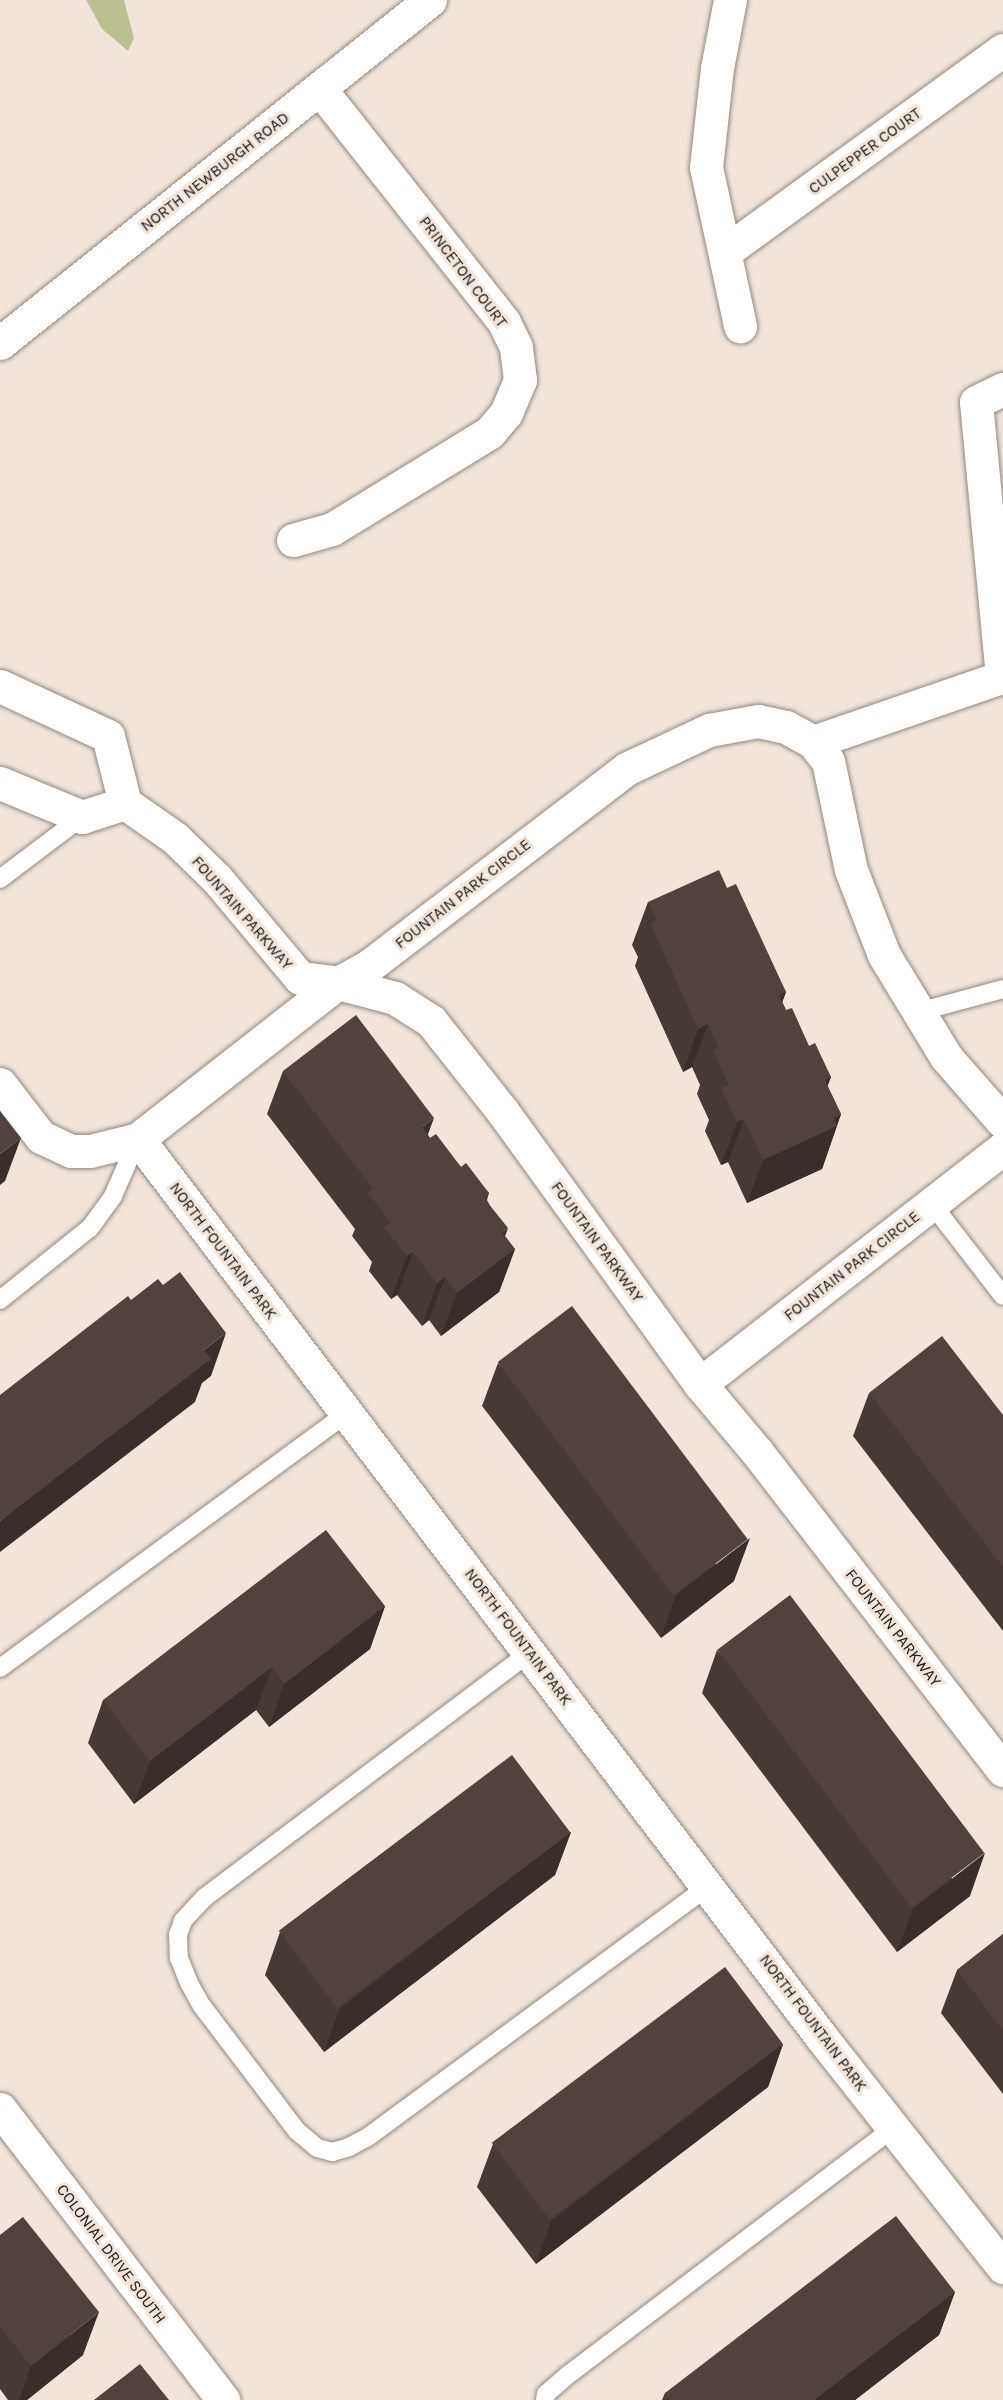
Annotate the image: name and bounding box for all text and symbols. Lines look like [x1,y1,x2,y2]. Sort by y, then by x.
street label: CULPEPPER COURT [805,104,925,198]
street label: NORTH NEWBURGH ROAD [137,108,293,236]
street label: PRINCETON COURT [415,213,511,331]
street label: FOUNTAIN PARK CIRCLE [391,835,535,953]
street label: FOUNTAIN PARKWAY [187,852,297,974]
street label: FOUNTAIN PARKWAY [547,1178,647,1306]
street label: NORTH FOUNTAIN PARK [165,1179,281,1323]
street label: FOUNTAIN PARK CIRCLE [780,1207,924,1325]
street label: NORTH FOUNTAIN PARK [460,1565,576,1709]
street label: FOUNTAIN PARKWAY [841,1565,945,1691]
street label: NORTH FOUNTAIN PARK [755,1951,871,2095]
street label: COLONIAL DRIVE SOUTH [52,2180,170,2328]

